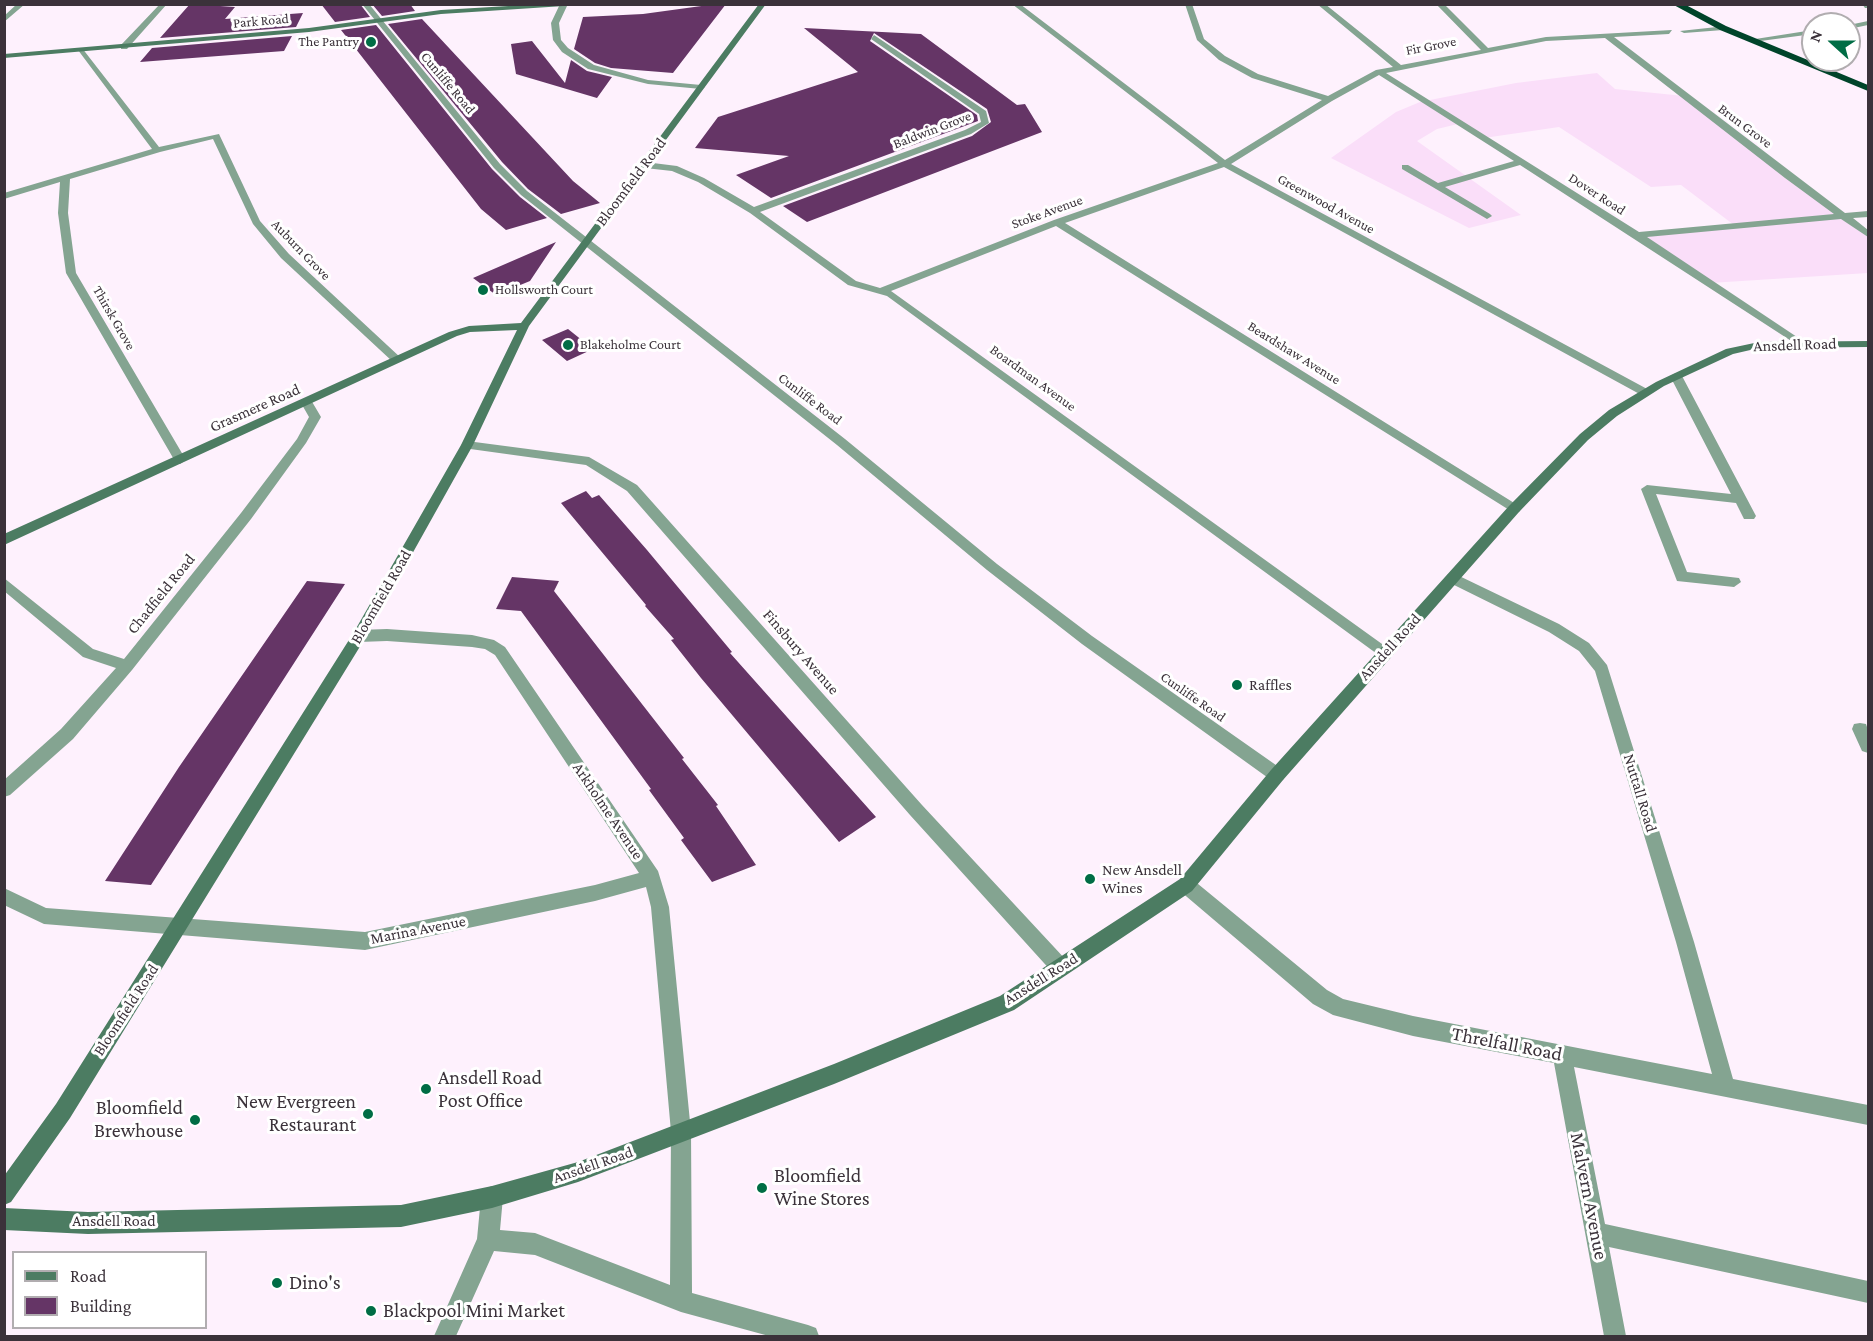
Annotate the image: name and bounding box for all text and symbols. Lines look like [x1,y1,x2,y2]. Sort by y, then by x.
street label: Park Road [232,10,290,32]
north arrow [1801,12,1861,72]
text: N [1806,28,1825,44]
street label: Fir Grove [1404,33,1458,59]
place label: The Pantry [298,34,359,50]
marker: The Pantry [364,35,378,49]
street label: Cunliffe Road [417,49,479,117]
street label: Brun Grove [1715,100,1775,152]
street label: Baldwin Grove [891,107,973,153]
street label: Bloomfield Road [592,134,670,230]
street label: Dover Road [1565,169,1629,219]
street label: Greenwood Avenue [1274,170,1378,238]
street label: Stoke Avenue [1009,191,1085,233]
street label: Auburn Grove [268,216,334,284]
place label: Hollsworth Court [495,282,593,298]
street label: Thirsk Grove [89,283,139,353]
marker: Hollsworth Court [476,283,490,297]
street label: Beardshaw Avenue [1245,318,1343,388]
street label: Ansdell Road [1753,334,1837,356]
place label: Blakeholme Court [580,337,681,353]
marker: Blakeholme Court [561,338,575,352]
street label: Boardman Avenue [987,341,1079,415]
street label: Cunliffe Road [775,369,845,429]
street label: Grasmere Road [207,380,303,436]
street label: Bloomfield Road [346,547,416,647]
street label: Chadfield Road [123,550,199,638]
street label: Finsbury Avenue [759,605,843,699]
street label: Ansdell Road [1355,610,1425,684]
street label: Cunliffe Road [1157,668,1229,726]
place label: Raffles [1249,675,1292,695]
marker: Raffles [1230,678,1244,692]
street label: Nuttall Road [1619,752,1661,834]
street label: Arkholme Avenue [568,759,648,863]
place label: New Ansdell Wines [1102,860,1182,898]
marker: New Ansdell Wines [1083,872,1097,886]
street label: Marina Avenue [369,911,467,949]
street label: Ansdell Road [1001,949,1081,1009]
street label: Bloomfield Road [89,961,163,1059]
street label: Threlfall Road [1450,1022,1564,1066]
place label: Ansdell Road Post Office [438,1066,542,1113]
marker: Ansdell Road Post Office [419,1082,433,1096]
place label: New Evergreen Restaurant [236,1090,356,1137]
place label: Bloomfield Brewhouse [94,1096,183,1143]
marker: New Evergreen Restaurant [361,1107,375,1121]
marker: Bloomfield Brewhouse [188,1113,202,1127]
street label: Malvern Avenue [1565,1130,1613,1262]
street label: Ansdell Road [551,1142,635,1188]
place label: Bloomfield Wine Stores [774,1164,870,1211]
marker: Bloomfield Wine Stores [755,1181,769,1195]
street label: Ansdell Road [72,1211,156,1231]
legend [12,1251,207,1329]
text: Road [70,1266,107,1286]
place label: Dino's [289,1271,341,1295]
marker: Dino's [270,1276,284,1290]
text: Building [70,1296,131,1316]
place label: Blackpool Mini Market [383,1299,565,1323]
marker: Blackpool Mini Market [364,1304,378,1318]

